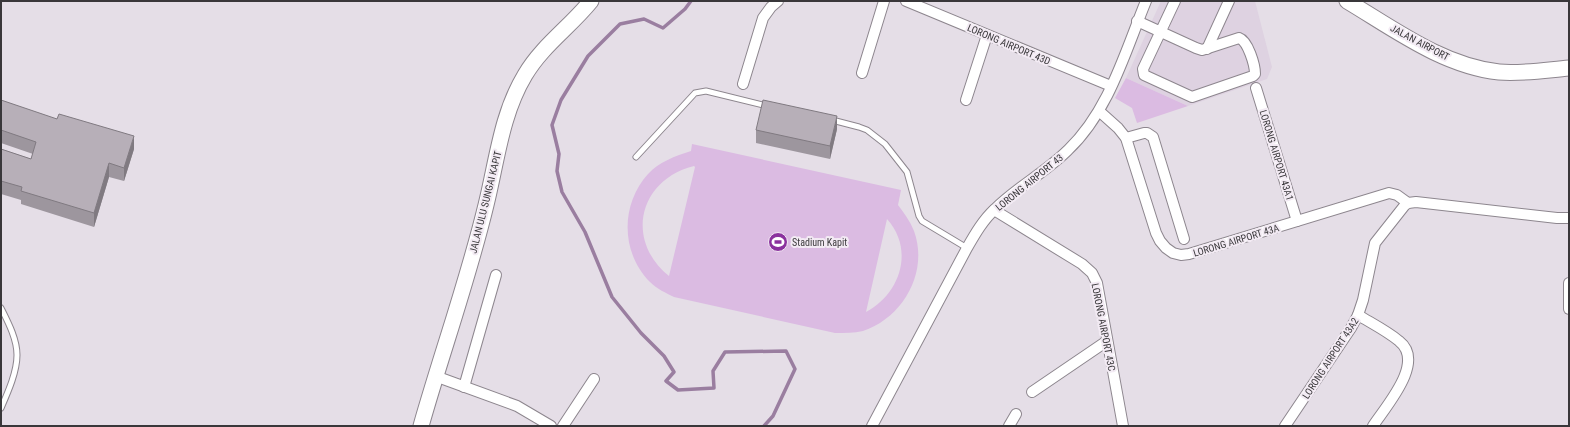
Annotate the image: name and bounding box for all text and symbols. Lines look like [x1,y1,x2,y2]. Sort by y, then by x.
street label: LORONG AIRPORT 43D [966,22,1052,67]
street label: JALAN AIRPORT [1389,22,1451,63]
street label: LORONG AIRPORT 43A1 [1258,109,1296,202]
street label: JALAN ULU SUNGAI KAPIT [467,150,504,255]
street label: LORONG AIRPORT 43 [993,152,1065,213]
street label: LORONG AIRPORT 43A [1192,222,1281,259]
sports icon: Stadium Kapit [767,231,789,253]
place label: Stadium Kapit [792,237,847,248]
street label: LORONG AIRPORT 43C [1090,282,1117,372]
street label: LORONG AIRPORT 43A2 [1300,316,1361,401]

